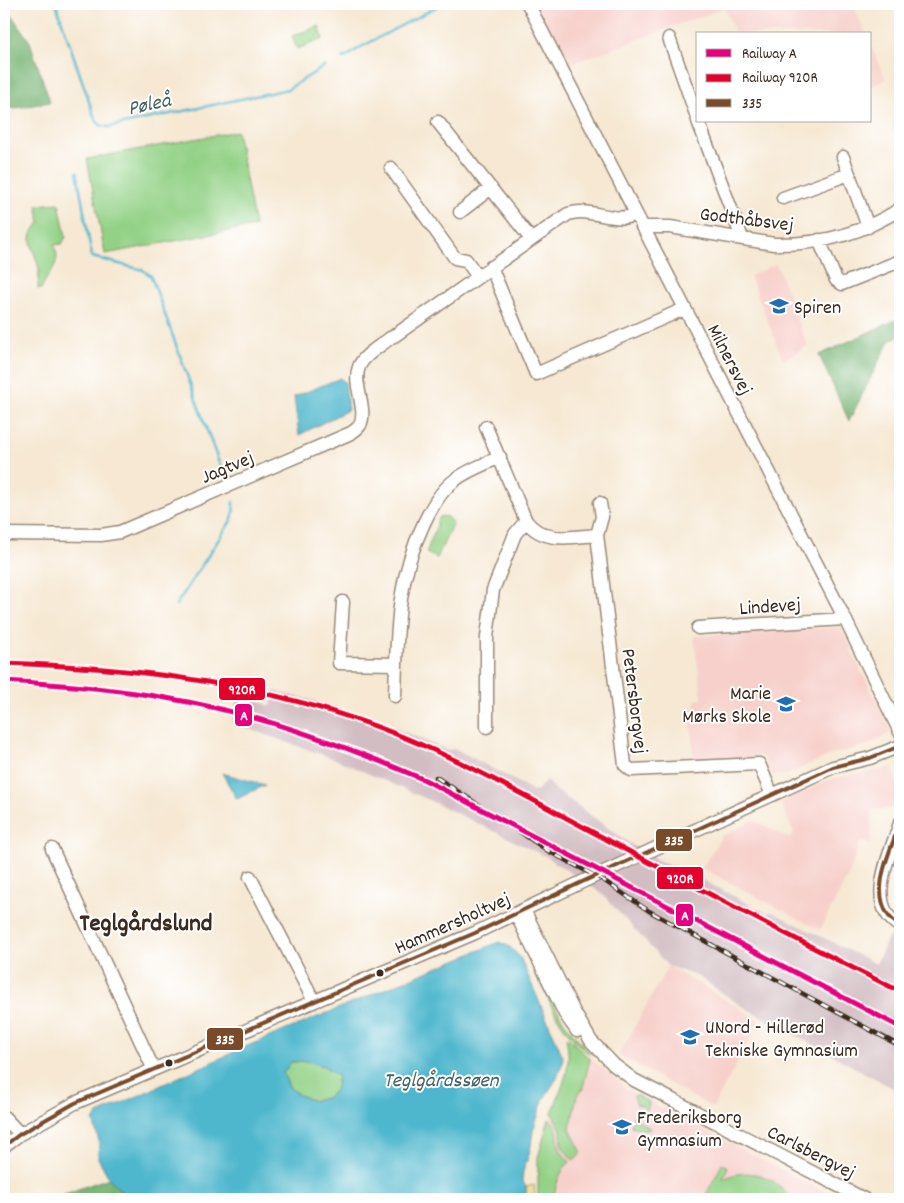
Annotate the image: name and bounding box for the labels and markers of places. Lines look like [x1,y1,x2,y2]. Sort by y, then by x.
school or university icon: Spiren [768,295,790,317]
place label: Spiren [794,295,841,323]
place label: Marie Mørks Skole [682,681,771,732]
school or university icon: Marie Mørks Skole [775,693,797,715]
unlabelled marker [375,968,385,978]
place label: UNord - Hillerød Tekniske Gymnasium [705,1015,858,1066]
school or university icon: UNord - Hillerød Tekniske Gymnasium [679,1026,701,1048]
unlabelled marker [164,1058,174,1068]
place label: Frederiksborg Gymnasium [637,1105,742,1156]
school or university icon: Frederiksborg Gymnasium [611,1116,633,1138]

